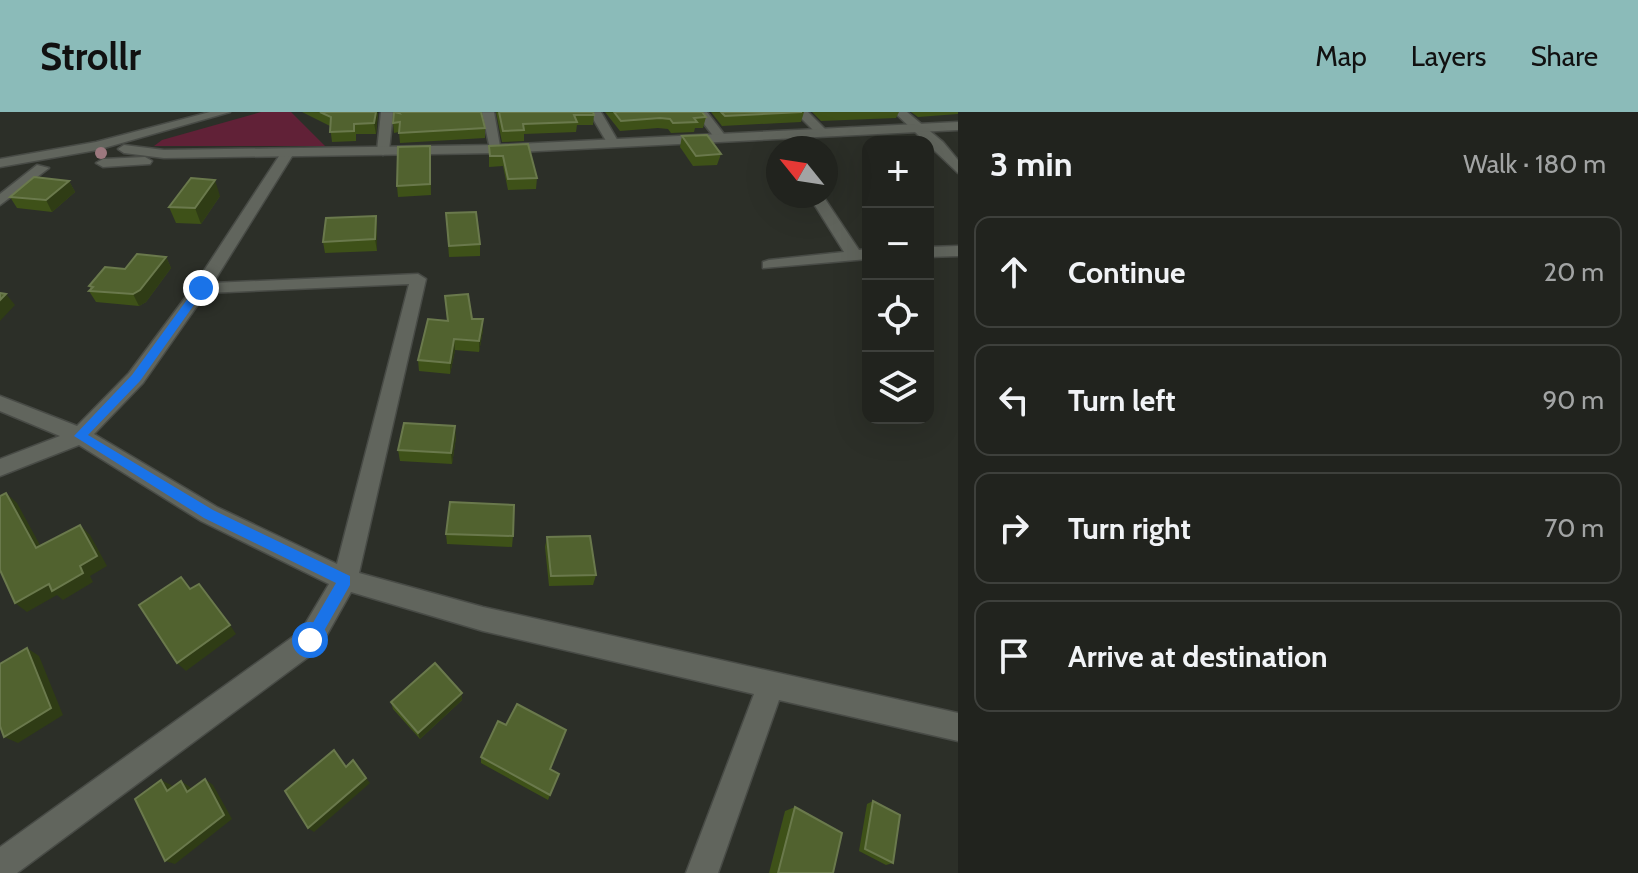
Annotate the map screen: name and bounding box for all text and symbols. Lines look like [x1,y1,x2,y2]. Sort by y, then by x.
text: Strollr [40,33,141,80]
text: Map [1315,39,1367,73]
text: Layers [1411,39,1486,73]
text: Share [1530,39,1598,73]
north arrow [766,136,838,208]
map controls [862,136,934,424]
button: + [862,136,934,208]
text: 3 min [990,143,1072,185]
text: Walk · 180 m [1463,148,1606,180]
button: − [862,208,934,280]
icon: ahead [992,250,1036,294]
text: Continue [1068,254,1185,291]
text: 20 m [1544,256,1604,288]
route end [183,270,219,306]
button: locate [862,280,934,352]
button: layers [862,352,934,424]
icon: left [992,378,1036,422]
text: Turn left [1068,382,1176,419]
text: 90 m [1542,384,1604,416]
icon: right [992,506,1036,550]
text: Turn right [1068,510,1191,547]
text: 70 m [1544,512,1604,544]
route start [292,622,328,658]
icon: arrive [992,634,1036,678]
text: Arrive at destination [1068,638,1328,675]

